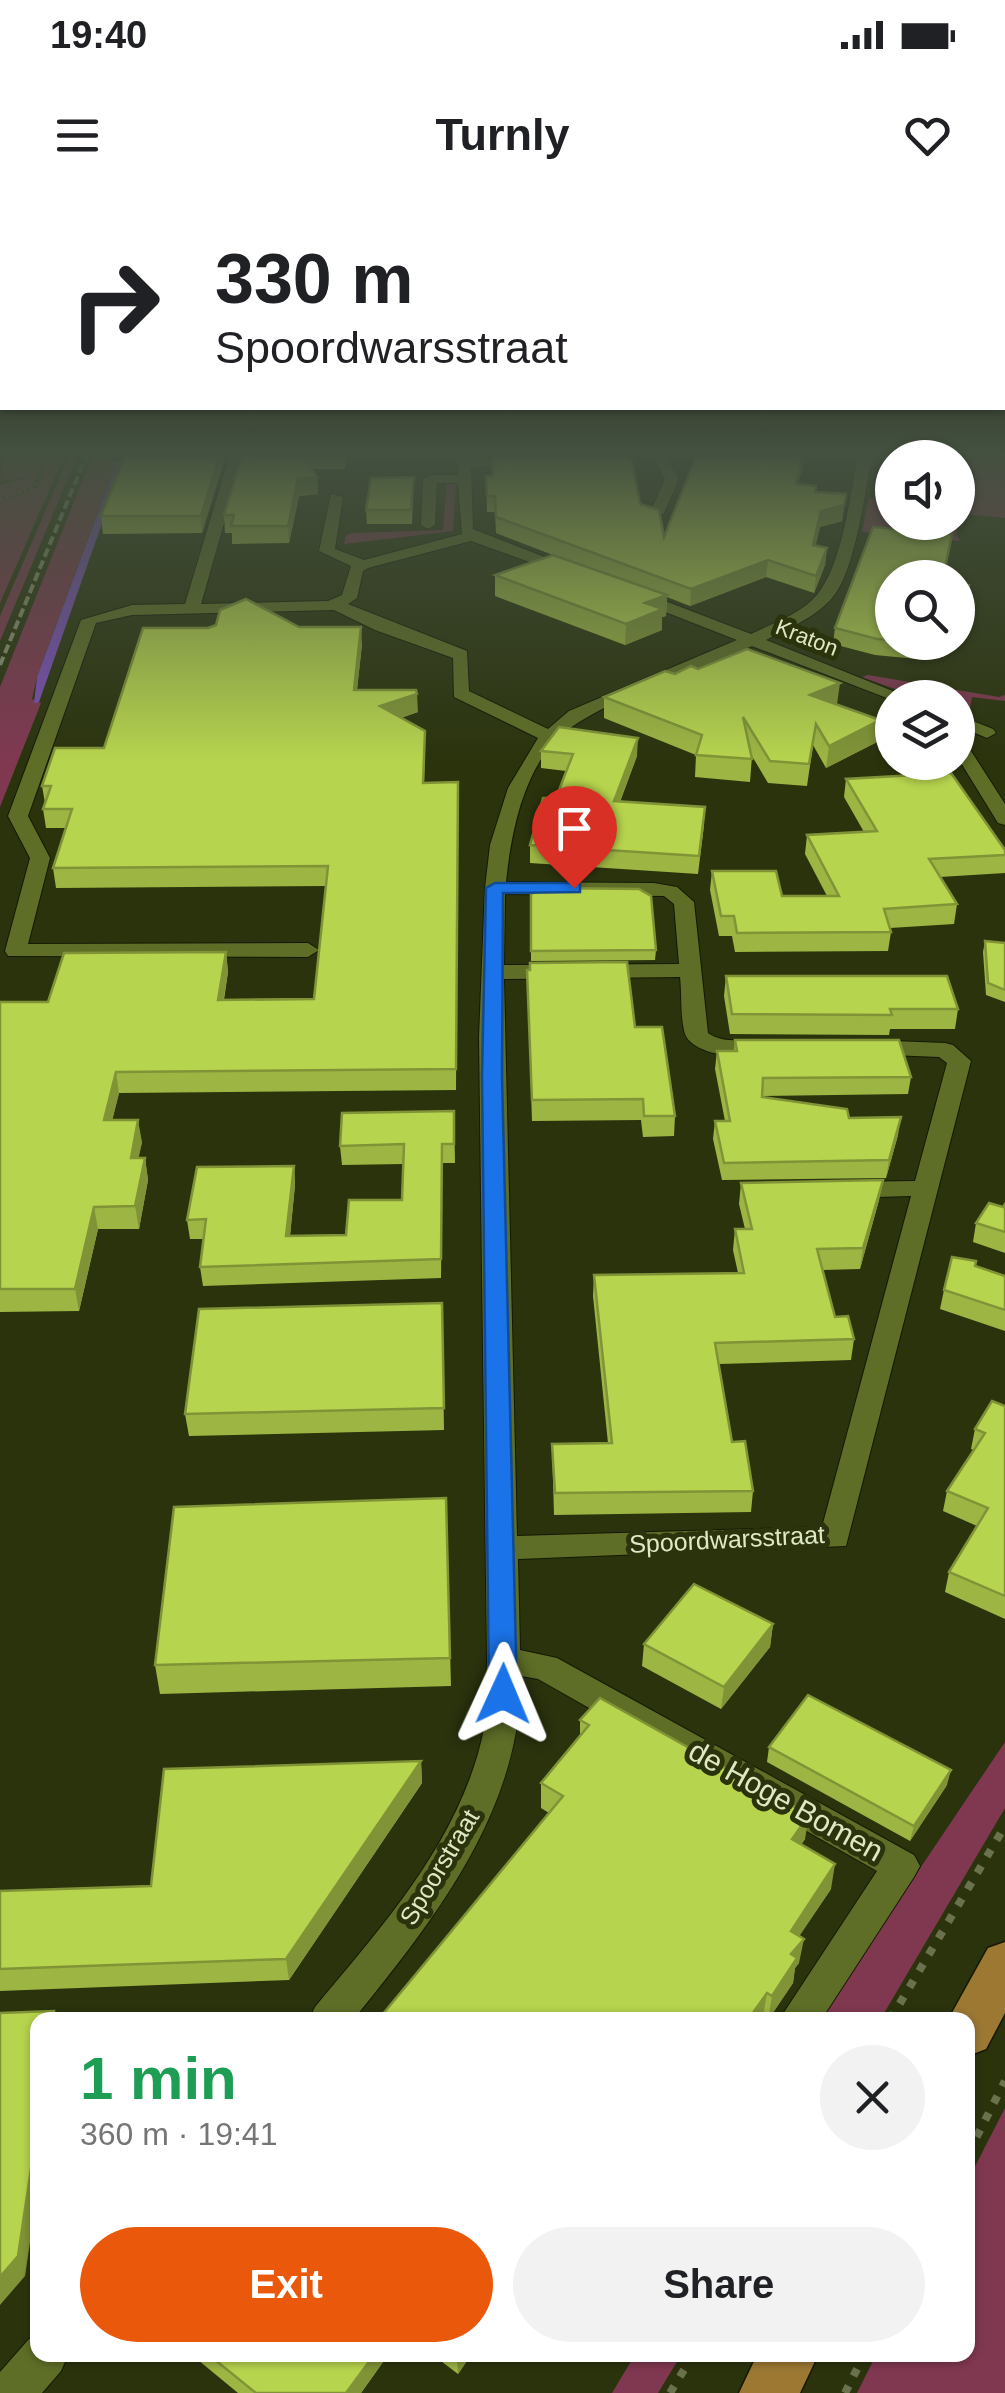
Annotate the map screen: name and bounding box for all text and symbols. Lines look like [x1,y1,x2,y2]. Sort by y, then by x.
text: 19:40 [50,14,147,56]
icon: menu [50,108,105,163]
icon: heart [900,108,955,163]
text: Turnly [435,109,570,160]
icon: right [50,240,180,370]
text: 330 m [215,240,413,318]
text: Spoordwarsstraat [215,322,568,373]
map controls [875,440,975,780]
button: sound [875,440,975,540]
button: search [875,560,975,660]
street label: Kraton [772,614,842,661]
button: layers [875,680,975,780]
pin [532,786,617,889]
icon: arrive [547,801,602,856]
street label: Spoordwarsstraat [628,1520,826,1558]
position arrow [451,1642,555,1746]
street label: de Hoge Bomen [683,1734,889,1868]
street label: Spoorstraat [394,1804,484,1930]
text: 1 min [80,2045,237,2112]
button: close [820,2045,925,2150]
text: 360 m · 19:41 [80,2116,277,2152]
button: Exit [80,2227,493,2342]
button: Share [513,2227,925,2342]

